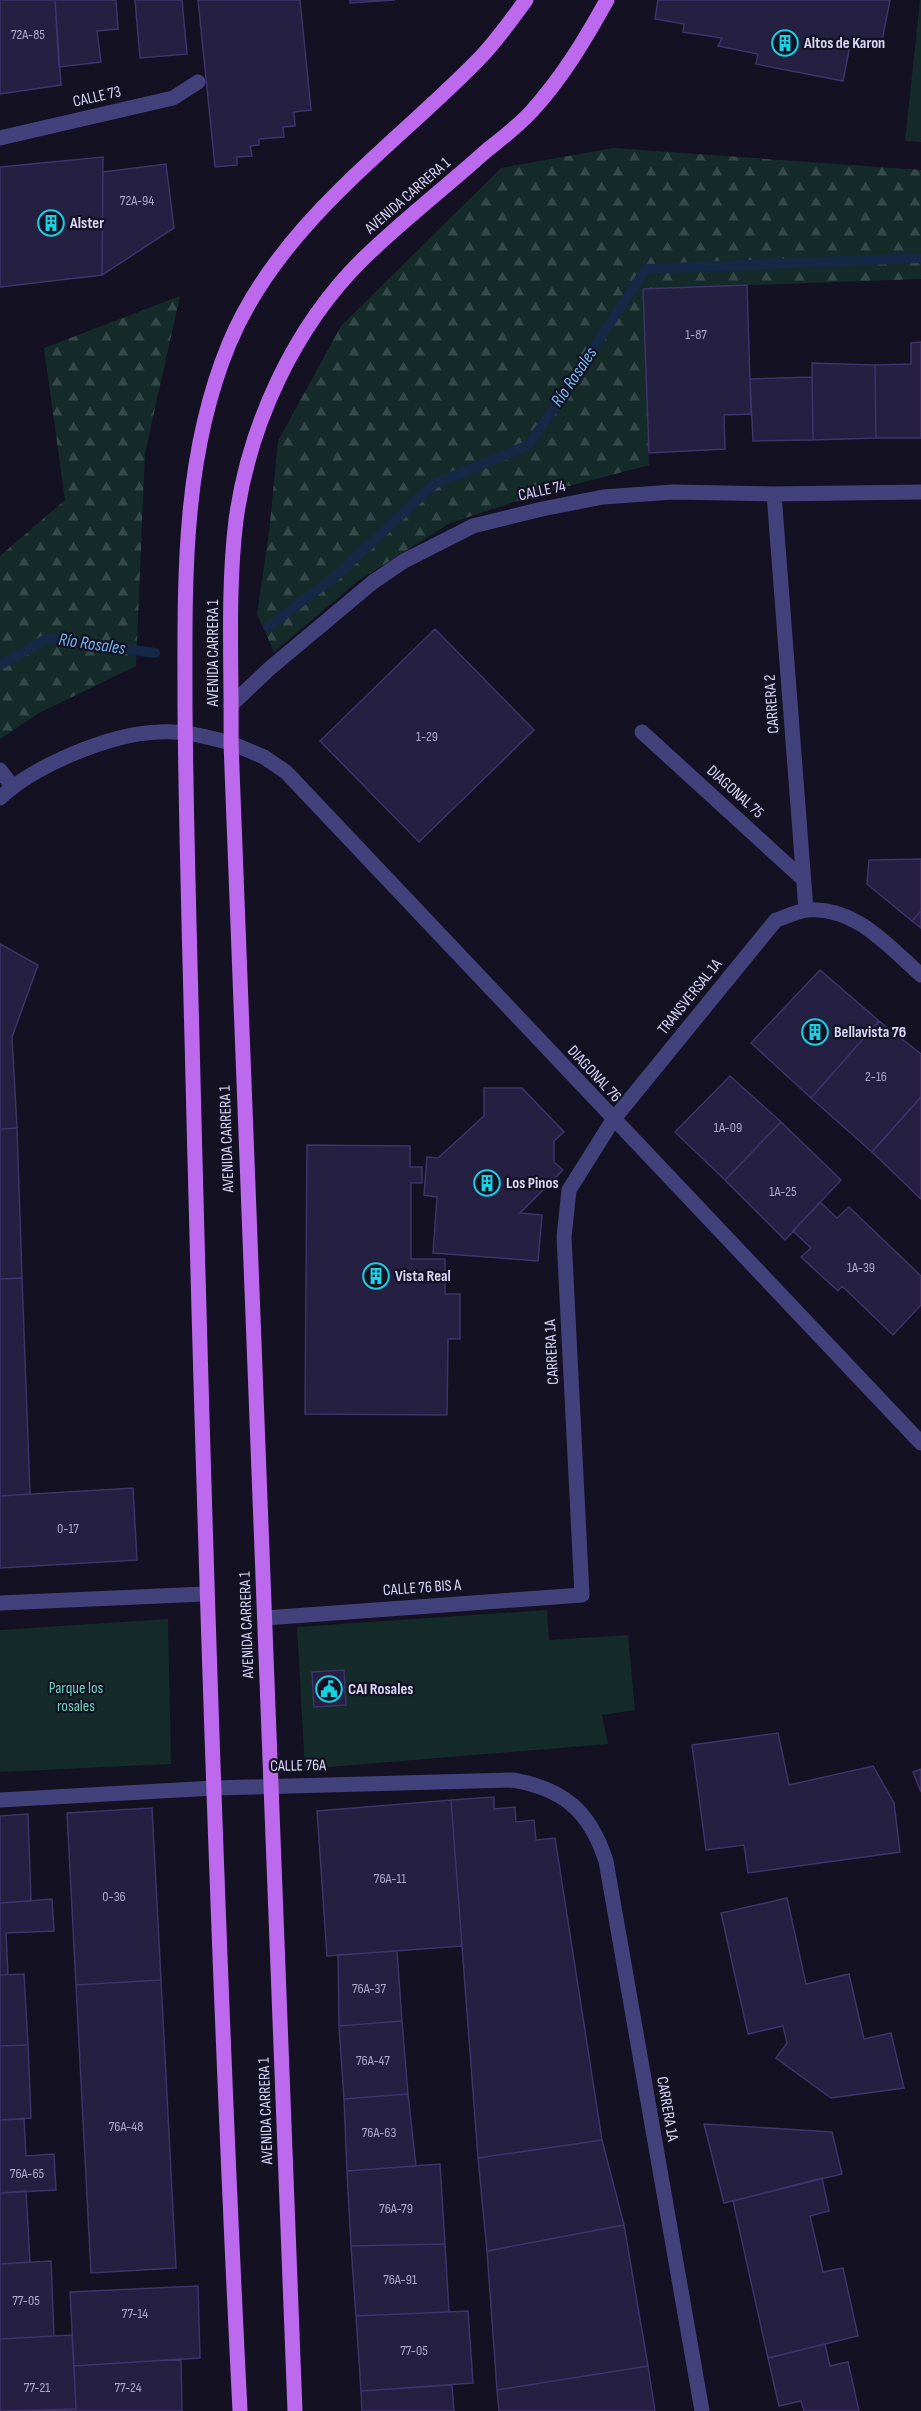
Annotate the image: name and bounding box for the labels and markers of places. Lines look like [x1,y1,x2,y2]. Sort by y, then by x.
building icon: Altos de Karon [770,28,800,58]
place label: Altos de Karon [803,34,885,53]
building icon: Alster [36,208,66,238]
place label: Alster [69,214,104,233]
building icon: Bellavista 76 [800,1017,830,1047]
place label: Bellavista 76 [834,1023,906,1042]
building icon: Los Pinos [472,1168,502,1198]
place label: Los Pinos [506,1174,559,1193]
building icon: Vista Real [361,1261,391,1291]
place label: Vista Real [395,1267,451,1286]
public building icon: CAI Rosales [314,1674,344,1704]
place label: CAI Rosales [348,1680,413,1699]

